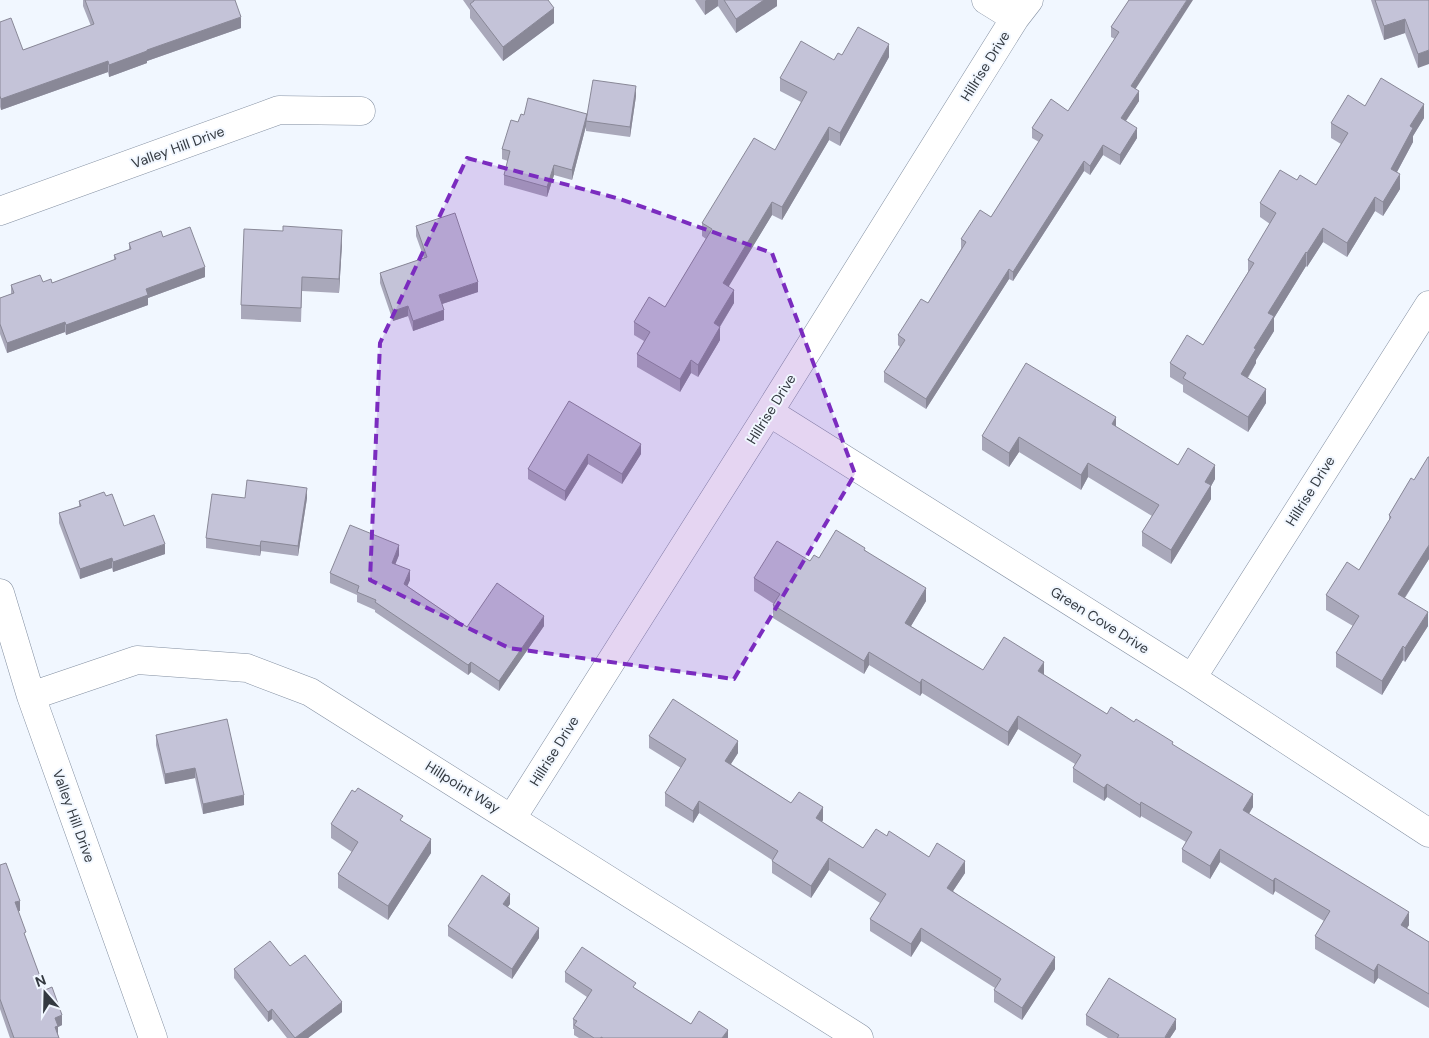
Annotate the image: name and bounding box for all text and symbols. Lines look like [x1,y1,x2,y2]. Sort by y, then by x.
street label: Hillrise Drive [956,27,1014,104]
street label: Valley Hill Drive [129,122,227,172]
street label: Hillrise Drive [742,370,800,447]
street label: Hillrise Drive [1281,452,1339,529]
street label: Green Cove Drive [1047,582,1153,658]
street label: Hillrise Drive [525,712,583,789]
street label: Hillpoint Way [422,757,504,817]
street label: Valley Hill Drive [49,767,99,865]
north arrow [20,968,70,1018]
text: N [33,971,48,991]

